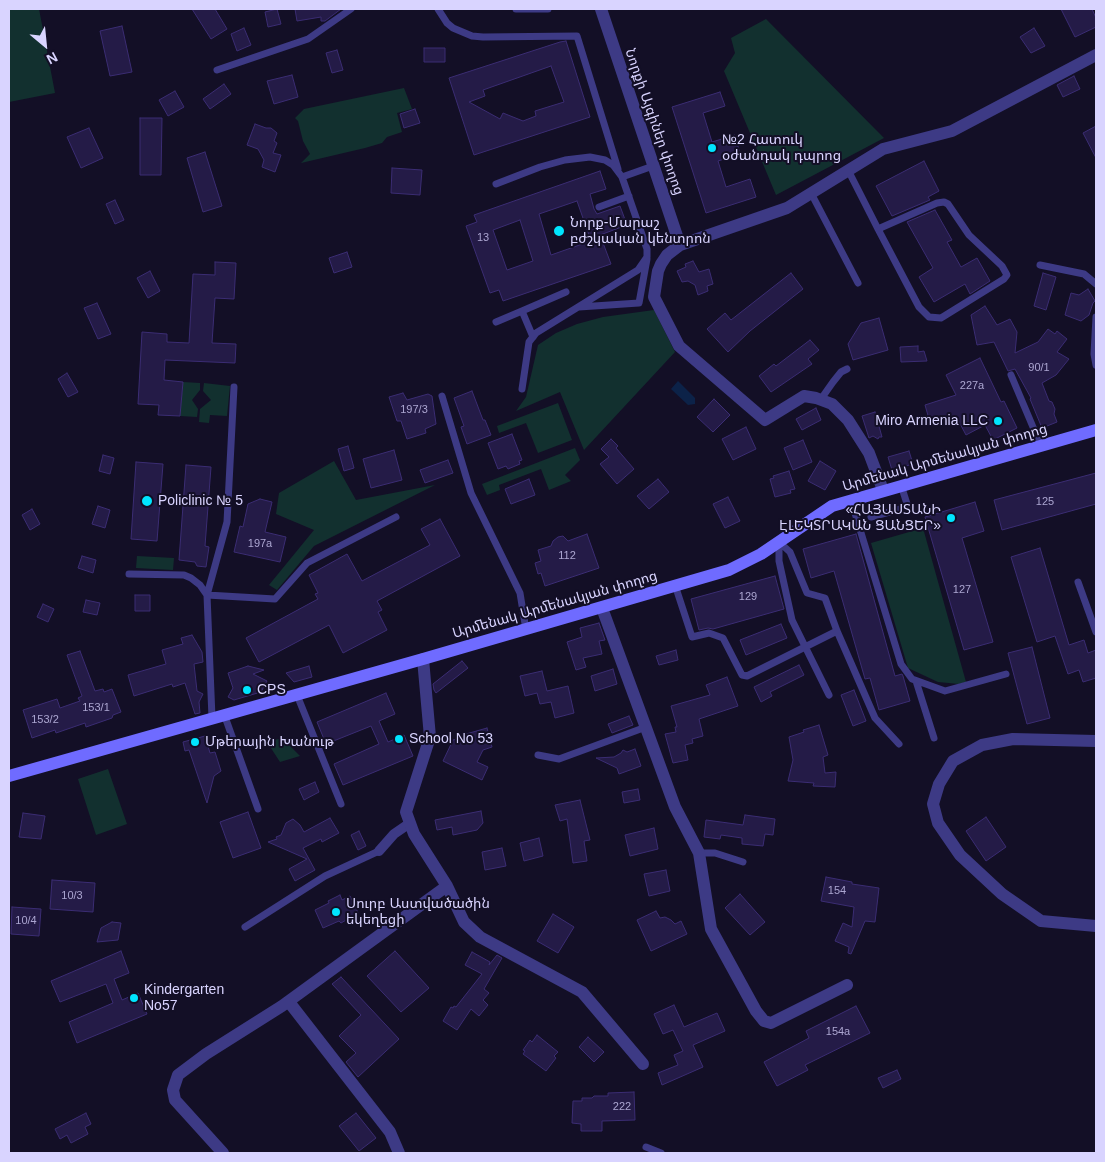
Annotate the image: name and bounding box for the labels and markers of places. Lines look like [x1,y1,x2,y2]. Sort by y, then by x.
place label: №2 Հատուկ օժանդակ դպրոց [722,132,841,164]
marker: №2 Հատուկ օժանդակ դպրոց [706,142,718,154]
place label: Նորք-Մարաշ բժշկական կենտրոն [570,215,711,248]
marker: Նորք-Մարաշ բժշկական կենտրոն [552,224,566,238]
place label: Miro Armenia LLC [875,413,988,429]
marker: Miro Armenia LLC [992,415,1004,427]
place label: Policlinic № 5 [158,493,243,509]
marker: Policlinic № 5 [140,494,154,508]
place label: «ՀԱՅԱՍՏԱՆԻ ԷԼԵԿՏՐԱԿԱՆ ՑԱՆՑԵՐ» [779,502,941,534]
marker: «ՀԱՅԱՍՏԱՆԻ ԷԼԵԿՏՐԱԿԱՆ ՑԱՆՑԵՐ» [945,512,957,524]
place label: CPS [257,682,286,698]
marker: CPS [241,684,253,696]
place label: School No 53 [409,731,493,747]
marker: School No 53 [393,733,405,745]
place label: Մթերային Խանութ [205,734,334,750]
marker: Մթերային Խանութ [189,736,201,748]
place label: Սուրբ Աստվածածին եկեղեցի [346,896,490,929]
marker: Սուրբ Աստվածածին եկեղեցի [330,906,342,918]
place label: Kindergarten No57 [144,982,224,1014]
marker: Kindergarten No57 [128,992,140,1004]

